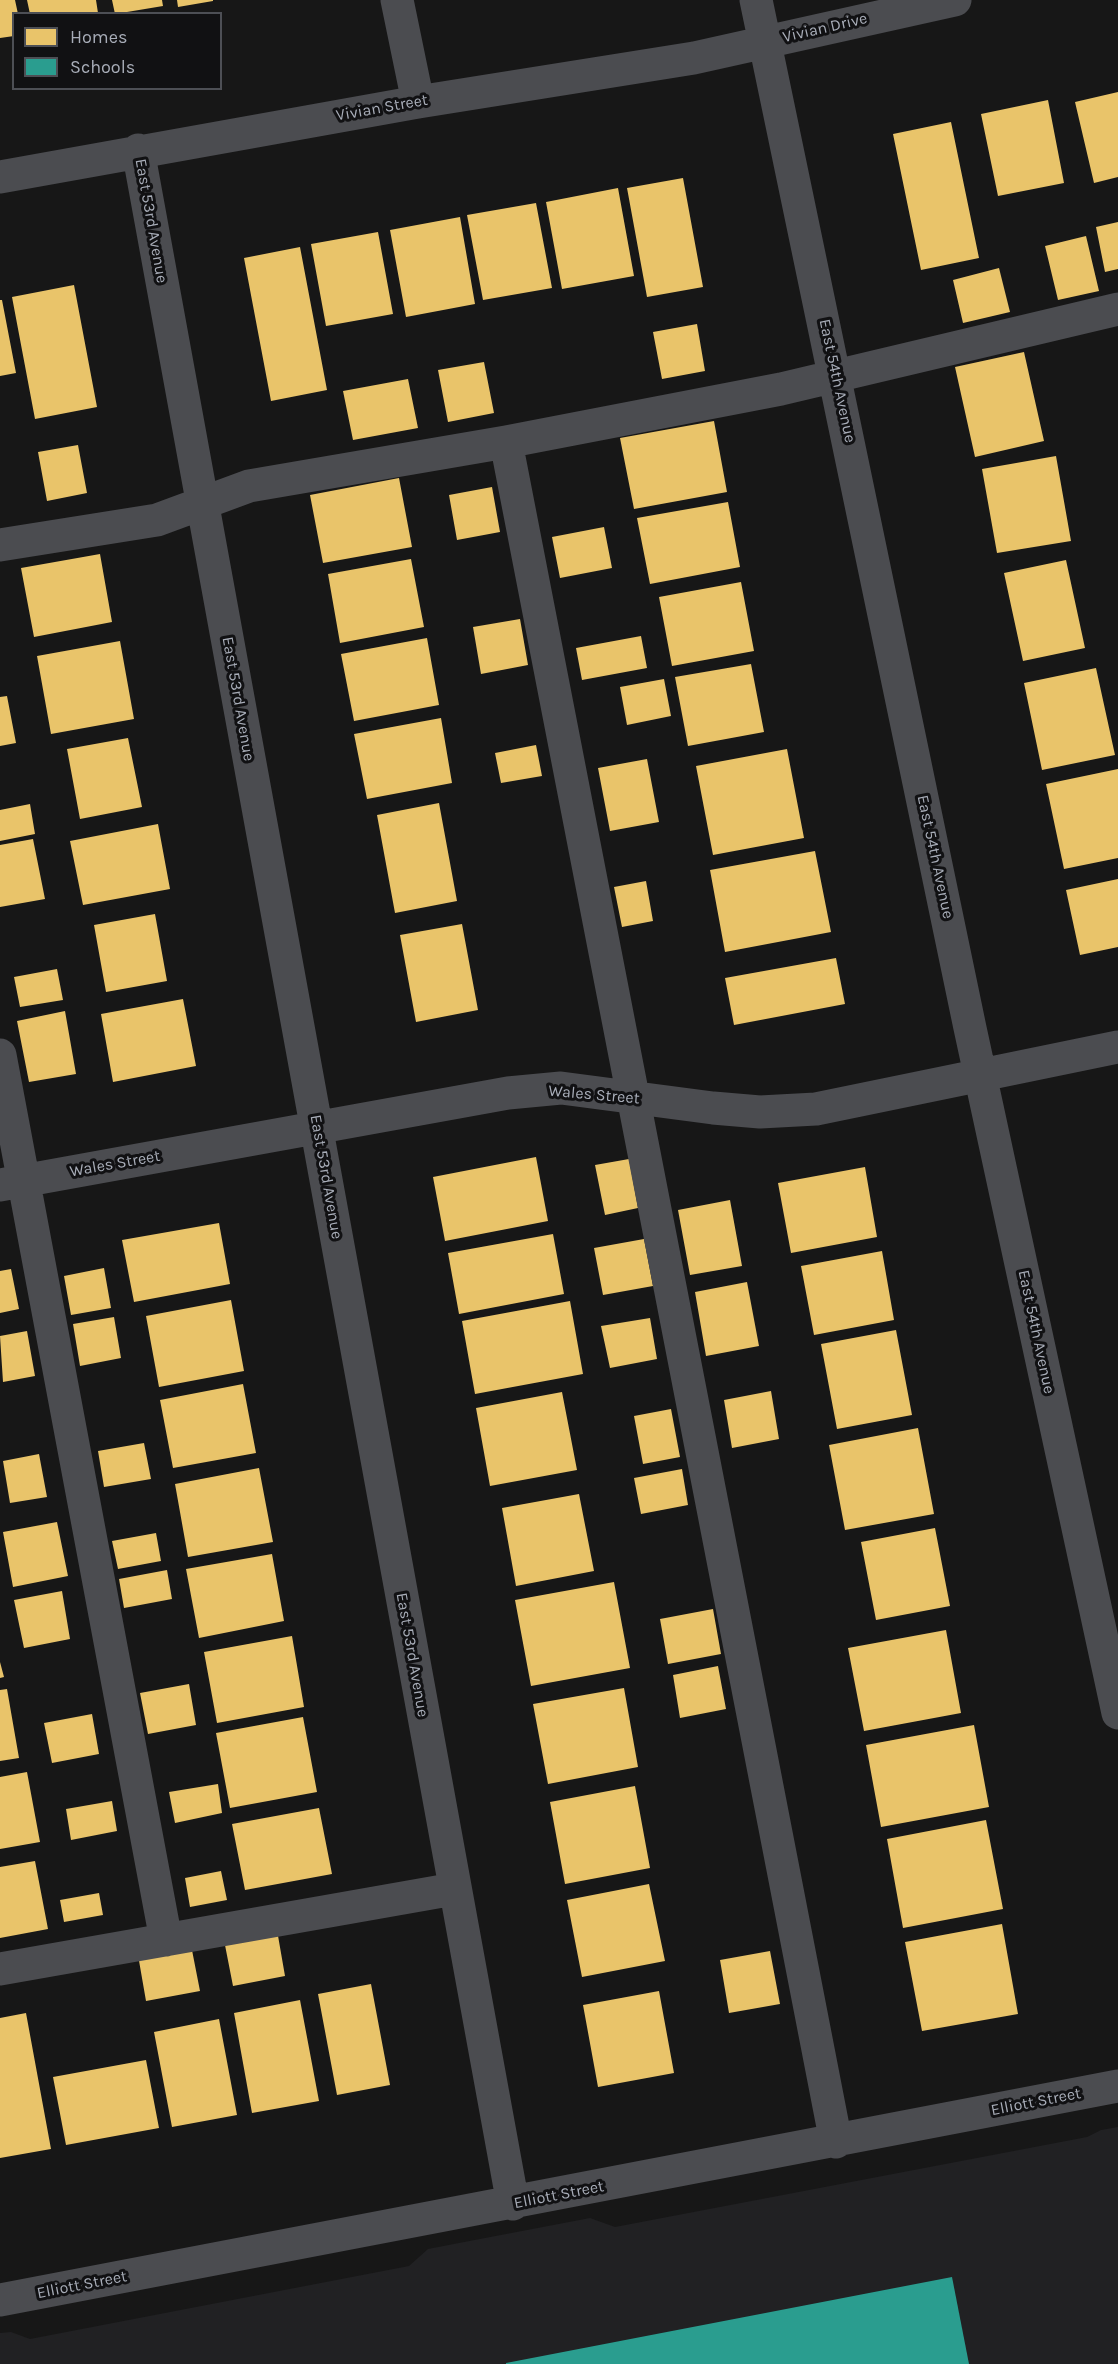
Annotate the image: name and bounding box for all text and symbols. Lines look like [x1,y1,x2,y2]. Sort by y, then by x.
street label: Vivian Drive [781,9,869,47]
legend [12,12,222,90]
text: Homes [70,26,127,48]
text: Schools [70,56,135,78]
street label: Vivian Street [335,90,429,126]
street label: East 53rd Avenue [131,157,171,285]
street label: East 54th Avenue [814,317,860,445]
street label: East 53rd Avenue [218,635,258,763]
street label: East 54th Avenue [912,793,958,921]
street label: Wales Street [548,1081,640,1109]
street label: East 53rd Avenue [306,1113,346,1241]
street label: Wales Street [68,1147,162,1181]
street label: East 54th Avenue [1013,1268,1059,1396]
street label: East 53rd Avenue [392,1591,432,1719]
street label: Elliott Street [989,2084,1083,2120]
street label: Elliott Street [512,2177,606,2213]
street label: Elliott Street [35,2267,129,2303]

